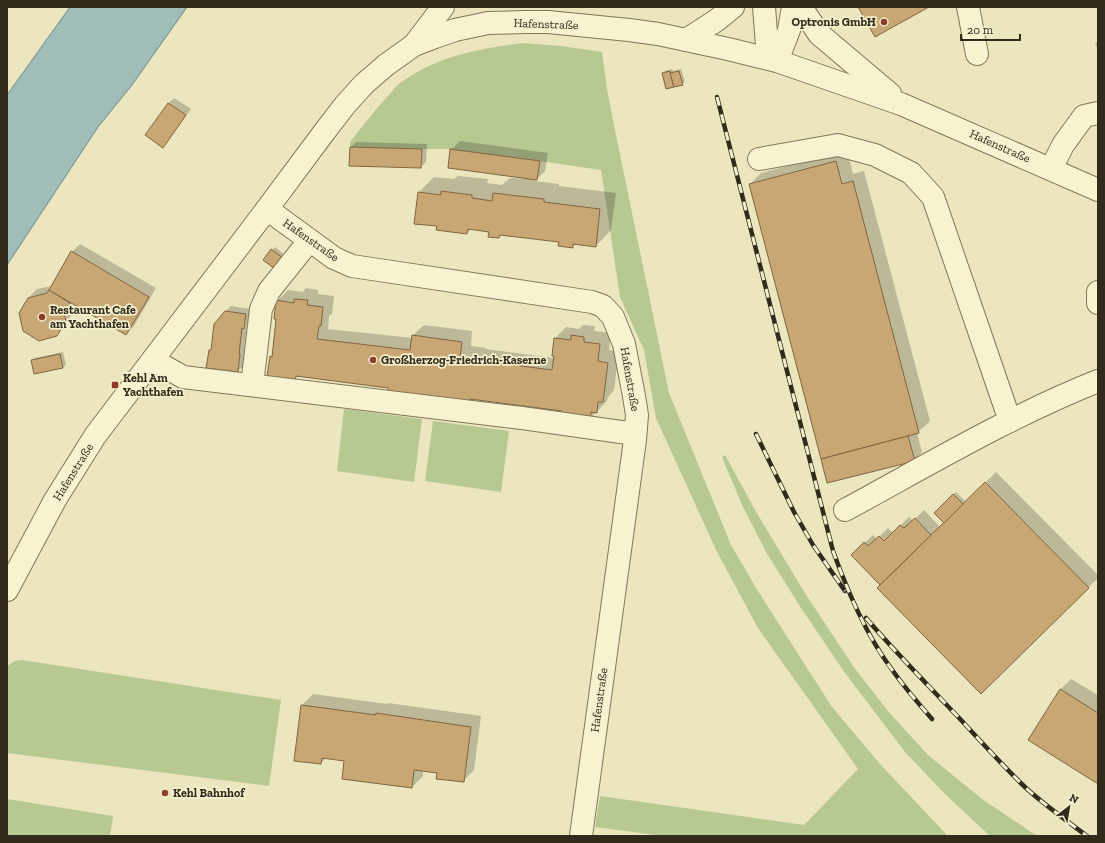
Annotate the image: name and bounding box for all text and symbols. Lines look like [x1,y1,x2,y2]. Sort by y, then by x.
place label: Optronis GmbH [792,15,876,29]
street label: Hafenstraße [513,16,579,32]
scale bar [961,16,1020,42]
marker: Optronis GmbH [879,17,889,27]
text: 20 m [967,23,994,37]
street label: Hafenstraße [967,126,1033,166]
street label: Hafenstraße [280,216,342,265]
place label: Restaurant Cafe am Yachthafen [50,303,136,331]
marker: Restaurant Cafe am Yachthafen [37,312,47,322]
street label: Hafenstraße [617,346,643,413]
place label: Großherzog-Friedrich-Kaserne [381,353,547,367]
marker: Großherzog-Friedrich-Kaserne [368,355,378,365]
place label: Kehl Am Yachthafen [123,371,183,399]
marker: Kehl Am Yachthafen [110,380,120,390]
street label: Hafenstraße [50,440,96,503]
street label: Hafenstraße [588,666,611,733]
place label: Kehl Bahnhof [173,786,246,800]
north arrow [1049,787,1089,827]
marker: Kehl Bahnhof [160,788,170,798]
text: N [1067,791,1081,807]

